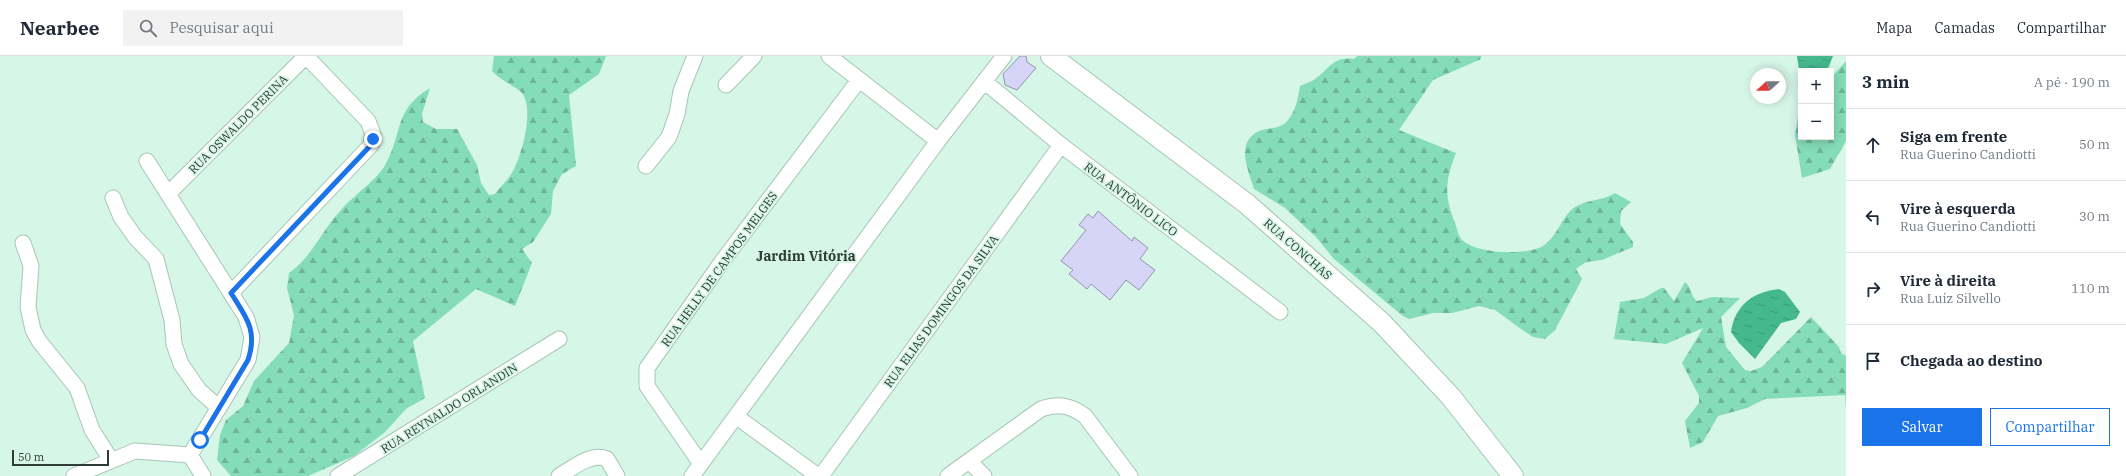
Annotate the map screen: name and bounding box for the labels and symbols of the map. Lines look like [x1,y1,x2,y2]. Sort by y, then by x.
north arrow [1750,68,1786,104]
street label: RUA OSWALDO PERINA [185,71,291,177]
route end [364,130,382,148]
street label: RUA ANTÔNIO LICO [1081,159,1181,239]
street label: RUA HELLY DE CAMPOS MELGES [658,189,780,349]
street label: RUA CONCHAS [1261,215,1335,283]
street label: RUA ELIAS DOMINGOS DA SILVA [880,231,1002,390]
district label: Jardim Vitória [756,247,856,265]
street label: RUA REYNALDO ORLANDIN [378,360,520,456]
route start [191,431,209,449]
scale bar [12,448,109,467]

